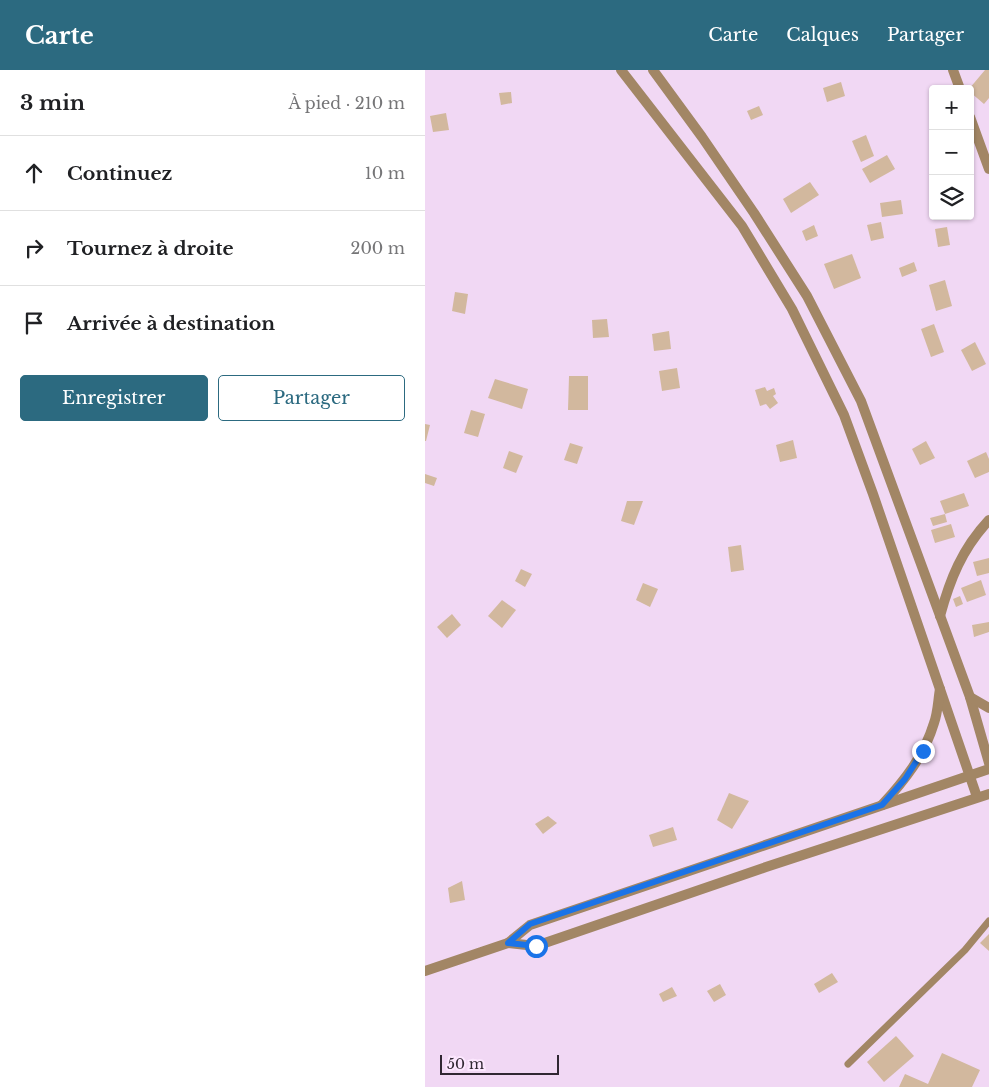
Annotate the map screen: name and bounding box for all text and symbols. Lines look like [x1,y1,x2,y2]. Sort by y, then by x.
text: Carte [25,21,94,50]
text: Carte [708,24,758,46]
text: Calques [786,24,859,46]
text: Partager [887,24,964,46]
map controls [929,85,974,220]
button: + [929,85,974,130]
text: 3 min [20,90,85,116]
text: À pied · 210 m [289,93,405,113]
button: − [929,130,974,175]
icon: ahead [20,159,48,187]
text: Continuez [67,162,172,185]
text: 10 m [365,163,405,183]
button: layers [929,175,974,220]
icon: right [20,234,48,262]
text: Tournez à droite [67,237,234,260]
text: 200 m [351,238,405,258]
icon: arrive [20,309,48,337]
text: Arrivée à destination [67,312,275,335]
button: Enregistrer [20,375,208,421]
button: Partager [218,375,405,421]
route end [912,740,935,763]
route start [525,935,548,958]
scale bar [440,1052,559,1075]
text: 50 m [447,1055,484,1073]

